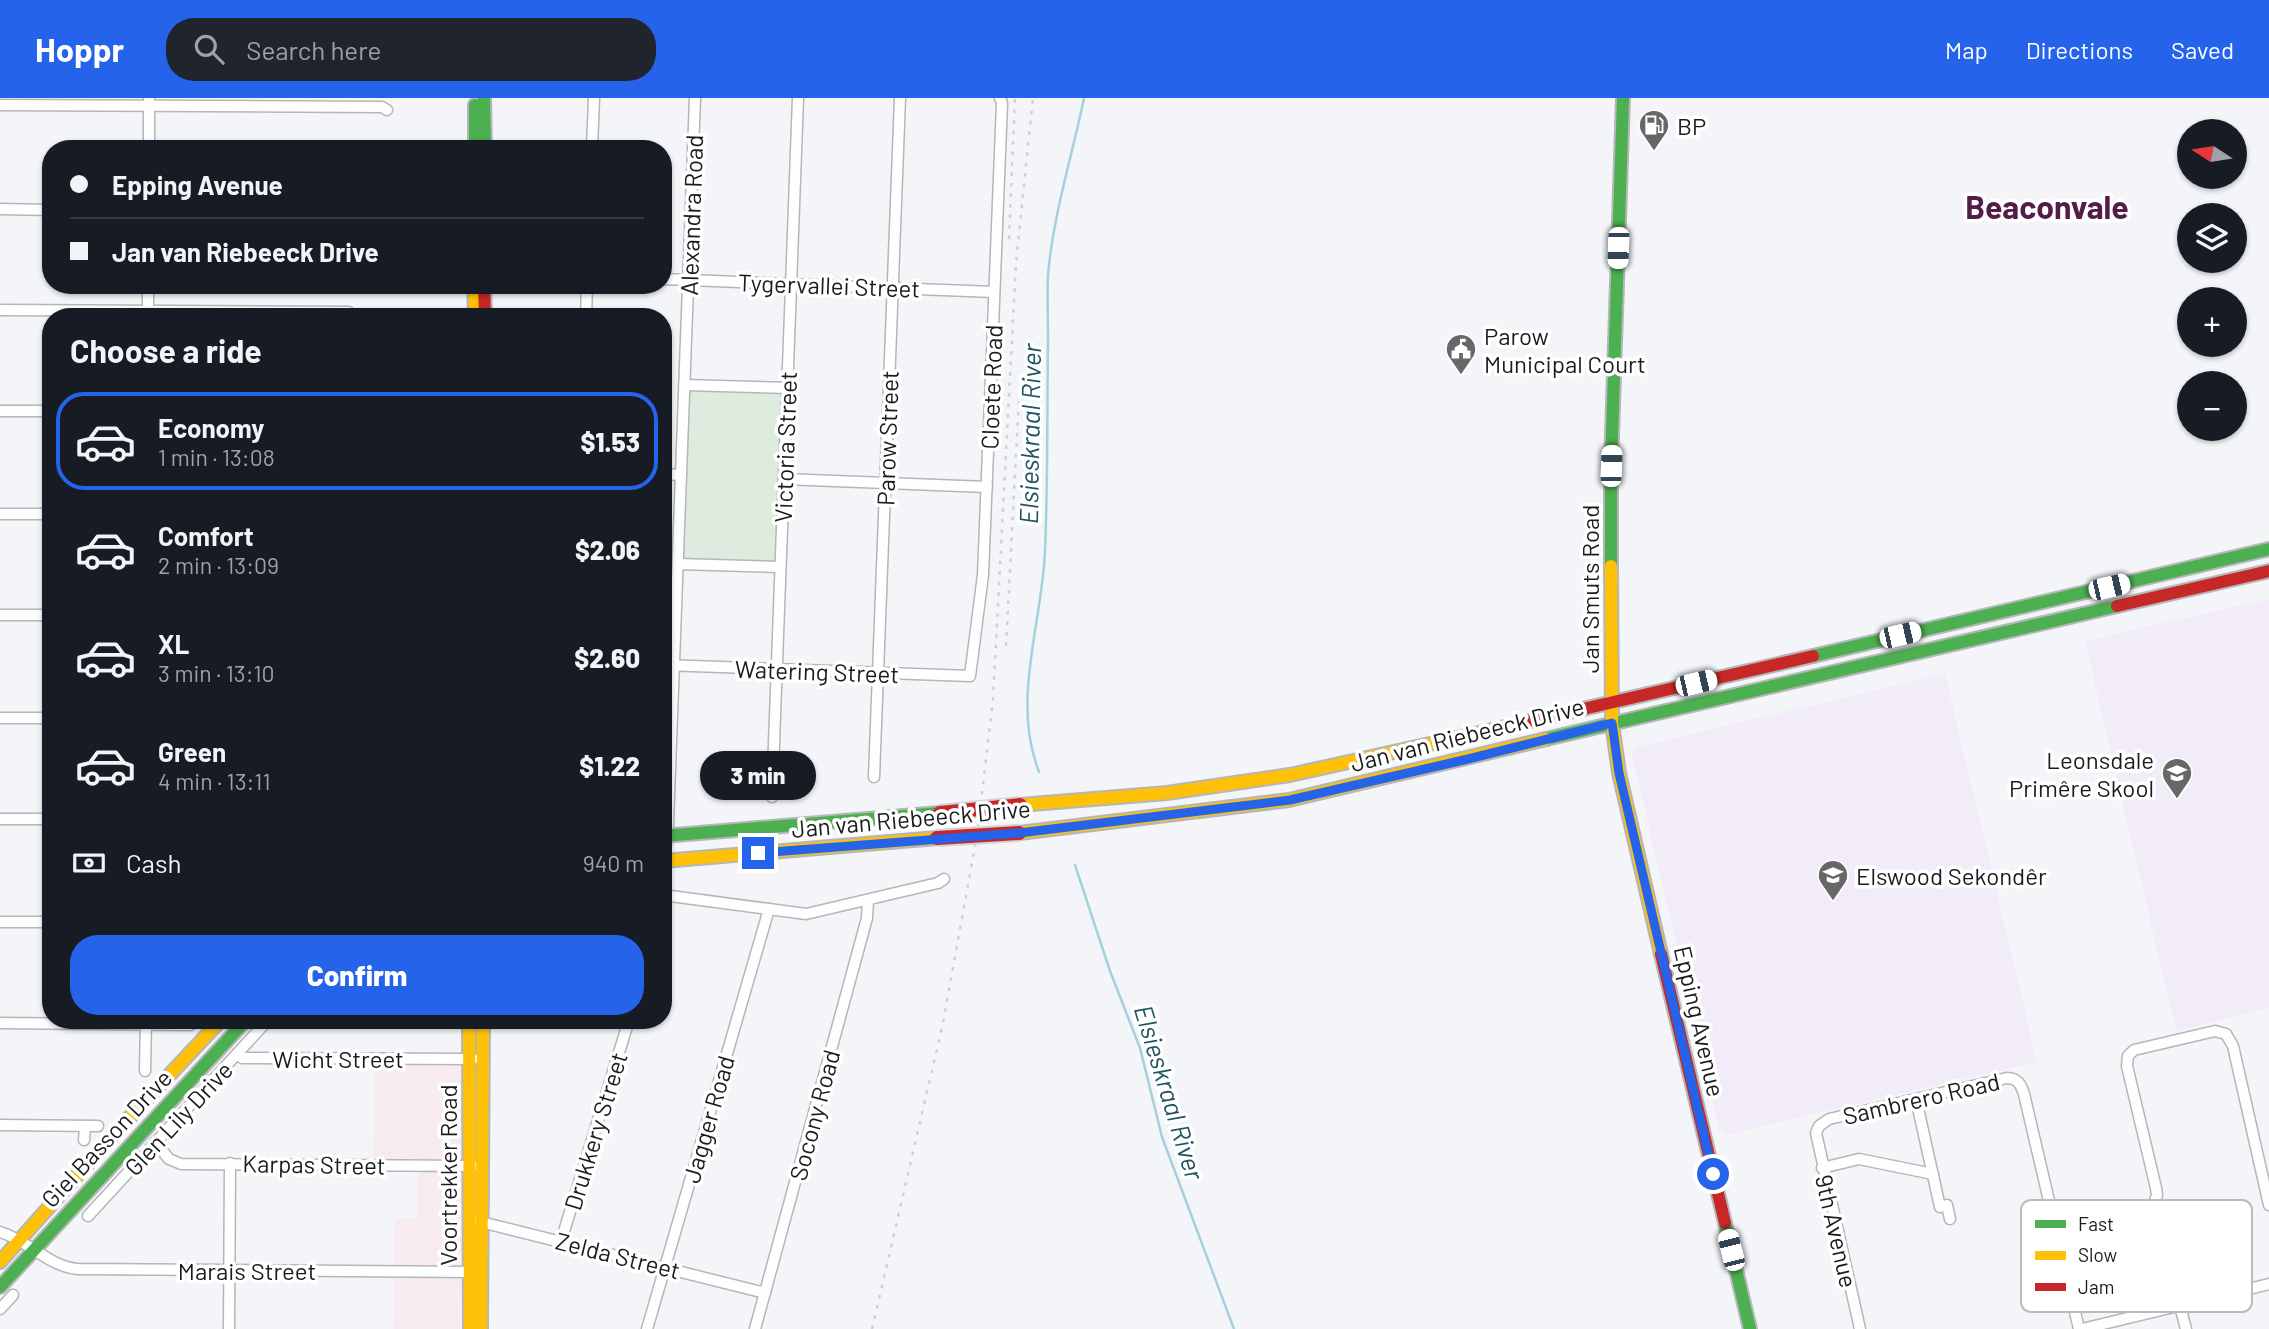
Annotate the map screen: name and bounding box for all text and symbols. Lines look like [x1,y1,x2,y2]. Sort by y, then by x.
search box [166,18,656,81]
text: Hoppr [35,29,124,69]
icon: search [190,30,228,68]
text: Search here [246,34,381,65]
text: Map [1945,35,1988,64]
text: Directions [2026,35,2133,64]
text: Saved [2171,35,2234,64]
fuel station icon: BP [1637,108,1671,152]
place label: BP [1677,111,1706,140]
north arrow [2177,119,2247,189]
map controls [2177,119,2247,441]
street label: Alexandra Road [674,134,708,296]
text: Epping Avenue [112,169,283,200]
district label: Beaconvale [1965,187,2129,225]
button: layers [2177,203,2247,273]
car [1607,227,1630,269]
text: Jan van Riebeeck Drive [112,236,379,267]
street label: Tygervallei Street [738,267,920,303]
button: + [2177,287,2247,357]
place label: Parow Municipal Court [1484,321,1646,378]
street label: Cloete Road [974,324,1008,450]
text: Choose a ride [70,331,262,369]
public building icon: Parow Municipal Court [1444,332,1478,376]
water label: Elsieskraal River [1012,342,1046,525]
street label: Parow Street [870,370,904,506]
street label: Victoria Street [768,371,802,523]
button: − [2177,371,2247,441]
icon: car [74,410,137,473]
text: Economy [158,412,264,443]
text: $1.53 [580,426,640,457]
text: 1 min · 13:08 [158,443,275,471]
car [1600,445,1623,487]
street label: Jan Smuts Road [1575,505,1604,673]
icon: car [74,518,137,581]
text: Comfort [158,520,254,551]
text: $2.06 [575,534,640,565]
text: 2 min · 13:09 [158,551,279,579]
car [2087,572,2132,602]
car [1878,620,1923,650]
icon: car [74,626,137,689]
text: XL [158,628,189,659]
text: $2.60 [574,642,640,673]
street label: Watering Street [734,654,900,688]
text: 3 min · 13:10 [158,659,275,687]
car [1674,668,1719,698]
street label: Jan van Riebeeck Drive [1347,691,1587,777]
icon: car [74,734,137,797]
text: Green [158,736,226,767]
place label: Leonsdale Primêre Skool [2009,745,2154,802]
text: $1.22 [579,750,640,781]
callout: 3 min [700,752,816,800]
school or university icon: Leonsdale Primêre Skool [2160,756,2194,800]
text: 3 min [730,761,786,789]
text: 4 min · 13:11 [158,767,270,795]
street label: Jan van Riebeeck Drive [790,793,1032,843]
route end [742,837,774,869]
icon: cash [70,844,108,882]
text: Cash [126,847,181,878]
text: 940 m [583,849,644,877]
school or university icon: Elswood Sekondêr [1816,858,1850,902]
place label: Elswood Sekondêr [1856,861,2047,890]
button: Confirm [70,935,644,1015]
street label: Epping Avenue [1669,943,1731,1099]
water label: Elsieskraal River [1129,1001,1212,1184]
street label: Wicht Street [272,1044,404,1073]
street label: Socony Road [783,1046,845,1184]
street label: Drukkery Street [557,1049,633,1213]
street label: Jagger Road [676,1052,740,1186]
street label: Glen Lily Drive [118,1055,238,1181]
street label: Giel Basson Drive [35,1063,177,1213]
street label: Sambrero Road [1840,1066,2002,1130]
street label: Voortrekker Road [433,1084,462,1266]
street label: Karpas Street [242,1148,386,1180]
route start [1697,1158,1729,1190]
street label: 9th Avenue [1810,1172,1864,1290]
legend [2021,1200,2252,1312]
text: Fast [2078,1212,2114,1235]
street label: Zelda Street [553,1226,683,1284]
car [1716,1227,1747,1273]
text: Slow [2078,1243,2117,1266]
street label: Marais Street [178,1256,316,1285]
text: Jam [2078,1275,2114,1298]

